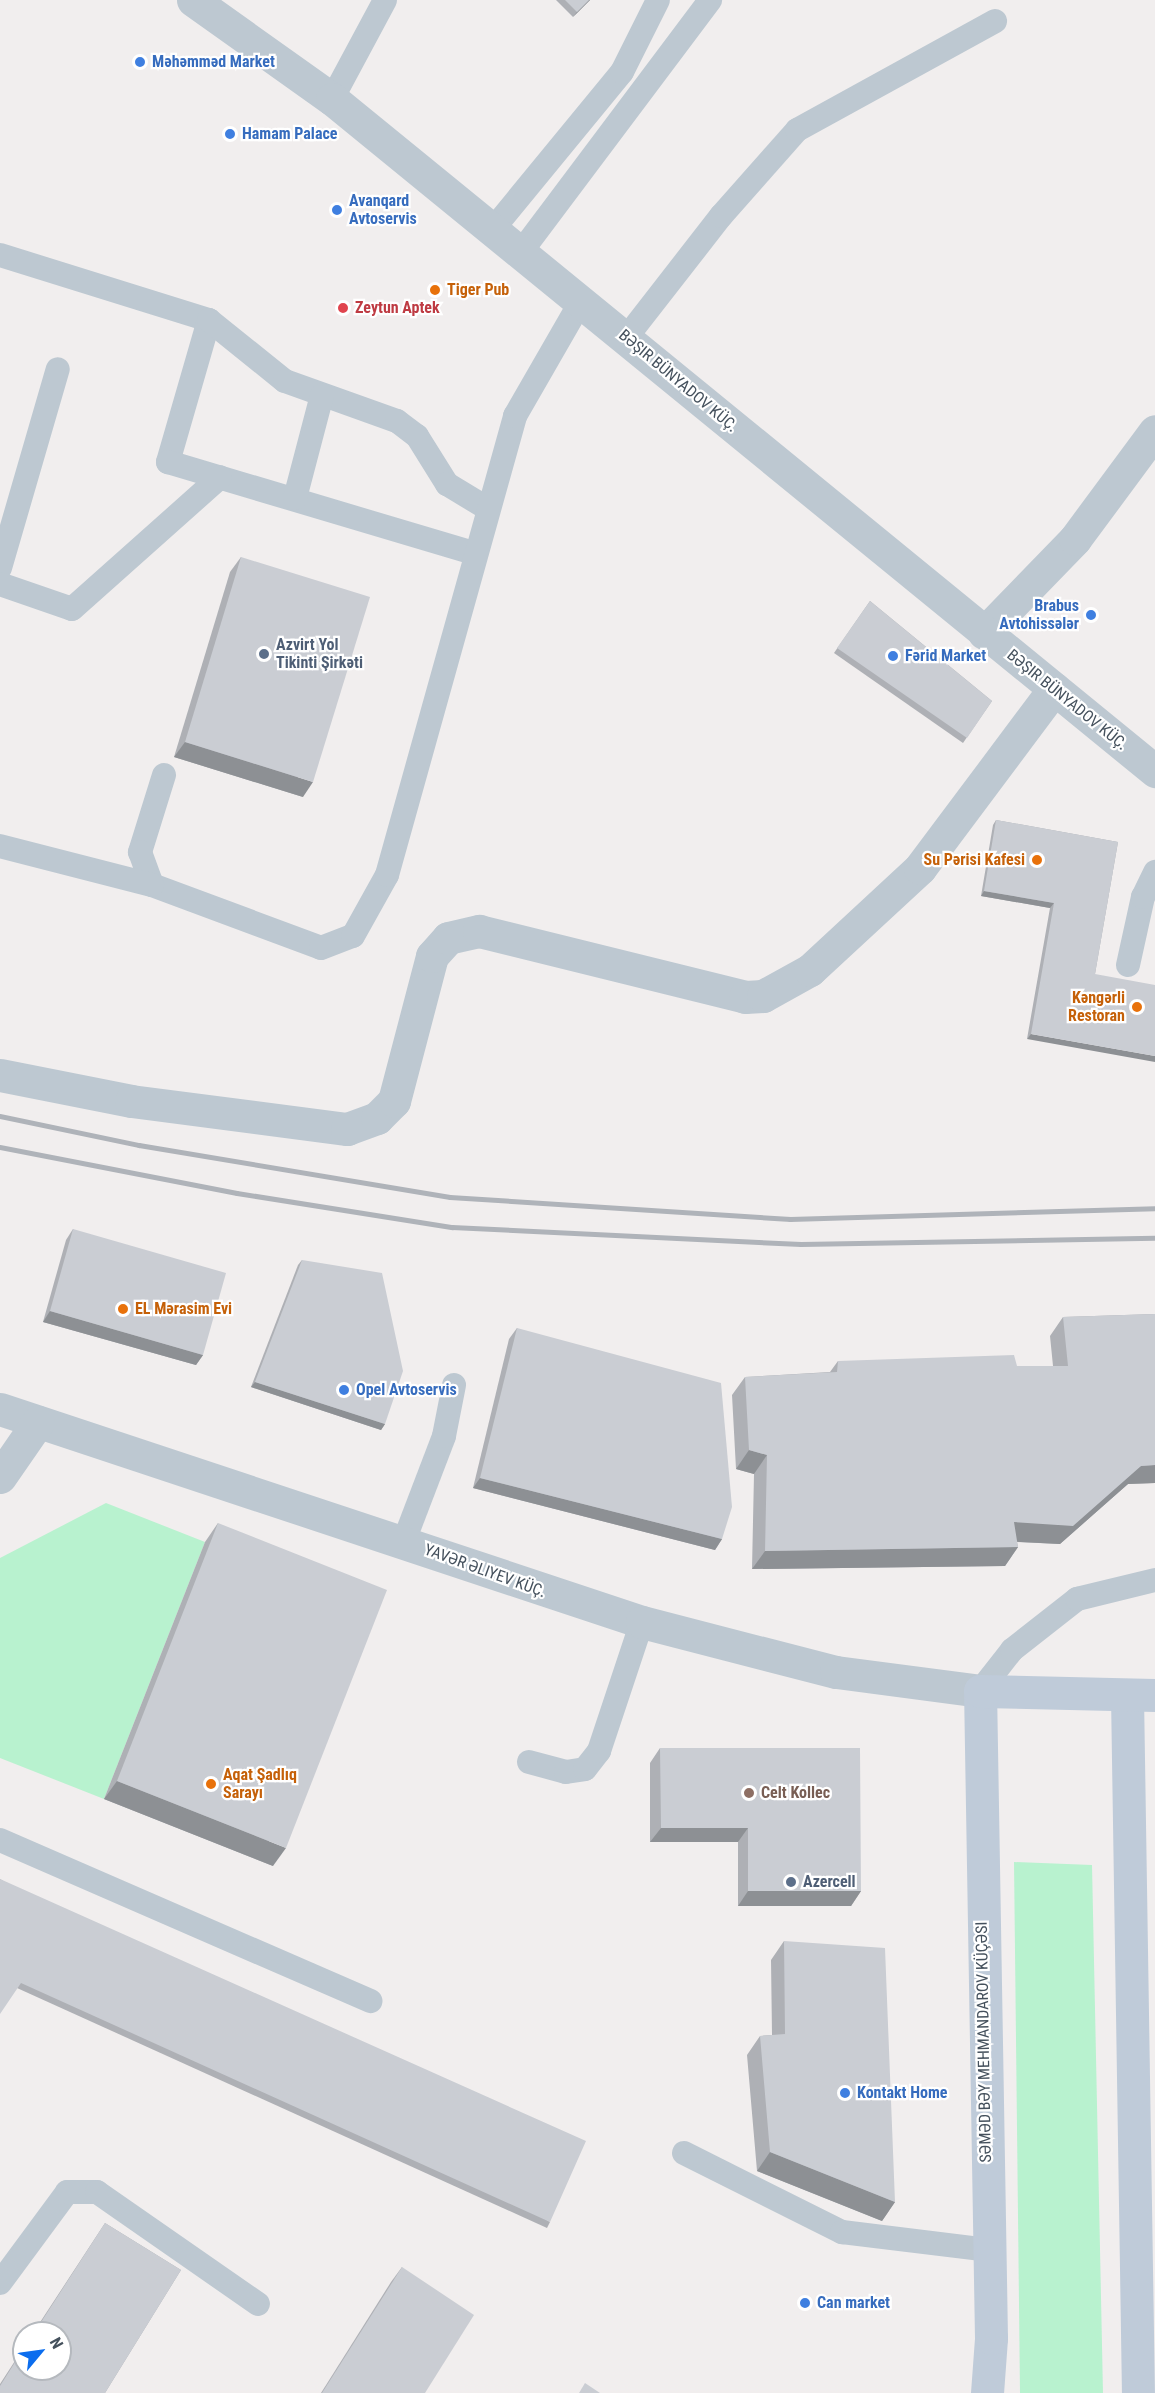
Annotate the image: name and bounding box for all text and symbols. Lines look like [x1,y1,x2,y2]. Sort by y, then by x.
place label: Məhəmməd Market [152,52,275,72]
marker: Məhəmməd Market [133,55,147,69]
place label: Hamam Palace [242,124,337,144]
marker: Hamam Palace [223,127,237,141]
place label: Avanqard Avtoservis [349,191,417,229]
marker: Avanqard Avtoservis [330,203,344,217]
place label: Tiger Pub [447,280,509,300]
marker: Tiger Pub [428,283,442,297]
place label: Zeytun Aptek [355,298,440,318]
marker: Zeytun Aptek [336,301,350,315]
street label: BƏŞIR BÜNYADOV KÜÇ. [615,326,741,436]
place label: Brabus Avtohissələr [999,596,1079,634]
marker: Brabus Avtohissələr [1084,608,1098,622]
place label: Azvirt Yol Tikinti Şirkəti [276,635,363,673]
place label: Fərid Market [905,646,986,666]
street label: BƏŞIR BÜNYADOV KÜÇ. [1003,646,1131,754]
marker: Azvirt Yol Tikinti Şirkəti [257,647,271,661]
marker: Fərid Market [886,649,900,663]
place label: Su Pərisi Kafesi [924,850,1025,870]
marker: Su Pərisi Kafesi [1030,853,1044,867]
place label: Kəngərli Restoran [1068,988,1125,1026]
marker: Kəngərli Restoran [1130,1000,1144,1014]
place label: EL Mərasim Evi [135,1299,232,1319]
marker: EL Mərasim Evi [116,1302,130,1316]
place label: Opel Avtoservis [356,1380,457,1400]
marker: Opel Avtoservis [337,1383,351,1397]
street label: YAVƏR ƏLIYEV KÜÇ. [422,1540,548,1602]
place label: Aqat Şadlıq Sarayı [223,1765,297,1803]
marker: Aqat Şadlıq Sarayı [204,1777,218,1791]
place label: Celt Kollec [761,1783,830,1803]
marker: Celt Kollec [742,1786,756,1800]
place label: Azercell [803,1872,856,1892]
marker: Azercell [784,1875,798,1889]
street label: SƏMƏD BƏY MEHMANDAROV KÜÇƏSI [972,1921,996,2163]
place label: Kontakt Home [857,2083,947,2103]
marker: Kontakt Home [838,2086,852,2100]
place label: Can market [817,2293,890,2313]
marker: Can market [798,2296,812,2310]
north arrow [12,2321,72,2381]
text: N [46,2334,67,2352]

